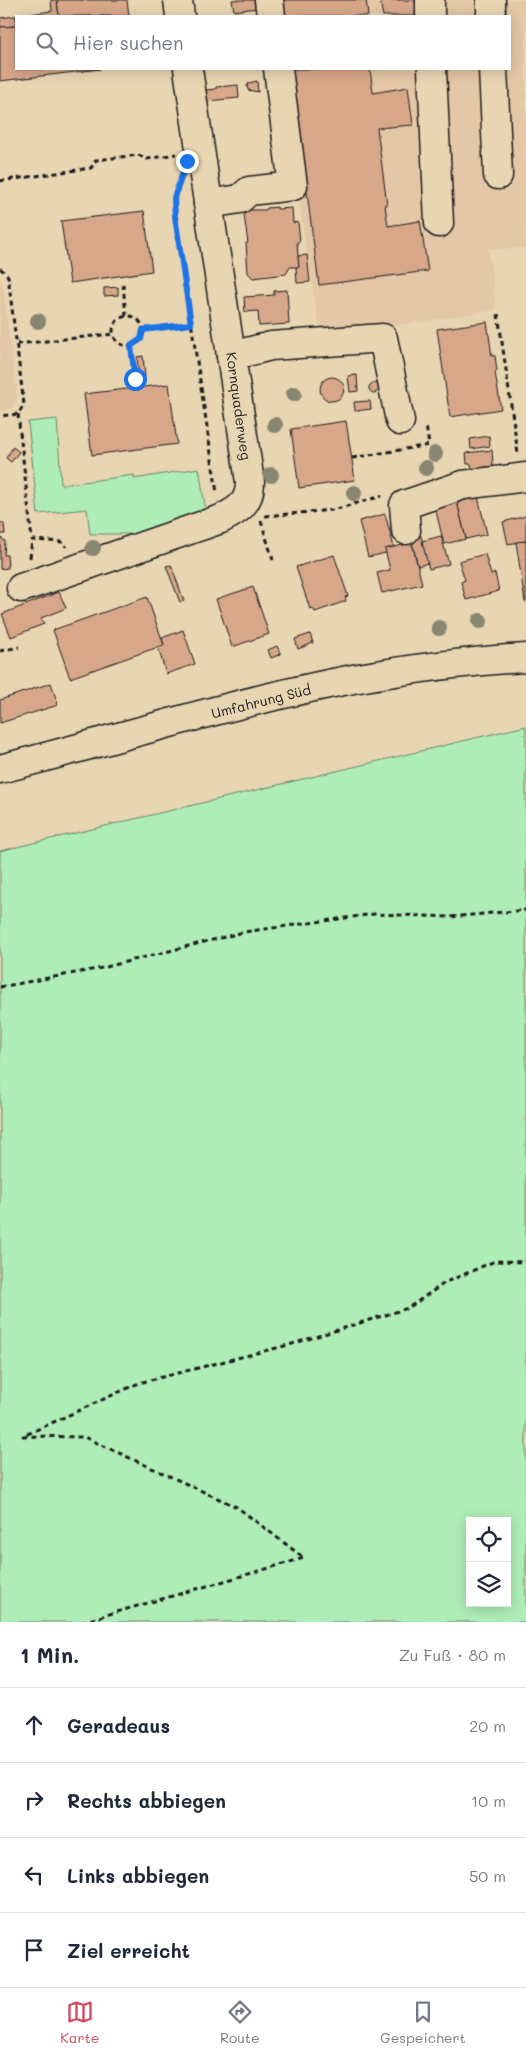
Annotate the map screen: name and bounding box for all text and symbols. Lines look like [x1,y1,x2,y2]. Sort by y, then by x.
search box [15,15,511,70]
icon: search [33,29,61,57]
text: Hier suchen [73,30,184,55]
route end [176,150,199,173]
street label: Kornquaderweg [222,351,256,461]
route start [124,368,147,391]
street label: Umfahrung Süd [209,679,313,723]
map controls [466,1517,511,1607]
button: locate [466,1517,511,1562]
button: layers [466,1562,511,1607]
text: 1 Min. [20,1641,79,1668]
text: Zu Fuß · 80 m [399,1644,506,1665]
icon: ahead [20,1711,48,1739]
text: Geradeaus [67,1713,170,1738]
text: 20 m [469,1715,506,1736]
icon: right [20,1786,48,1814]
text: Rechts abbiegen [67,1788,226,1813]
text: 10 m [471,1790,506,1811]
icon: left [20,1861,48,1889]
text: Links abbiegen [67,1863,209,1888]
text: 50 m [469,1865,506,1886]
icon: arrive [20,1936,48,1964]
text: Ziel erreicht [67,1938,190,1963]
tab: Karte [60,1998,99,2047]
tab: Route [220,1998,260,2047]
tab: Gespeichert [380,1998,466,2047]

